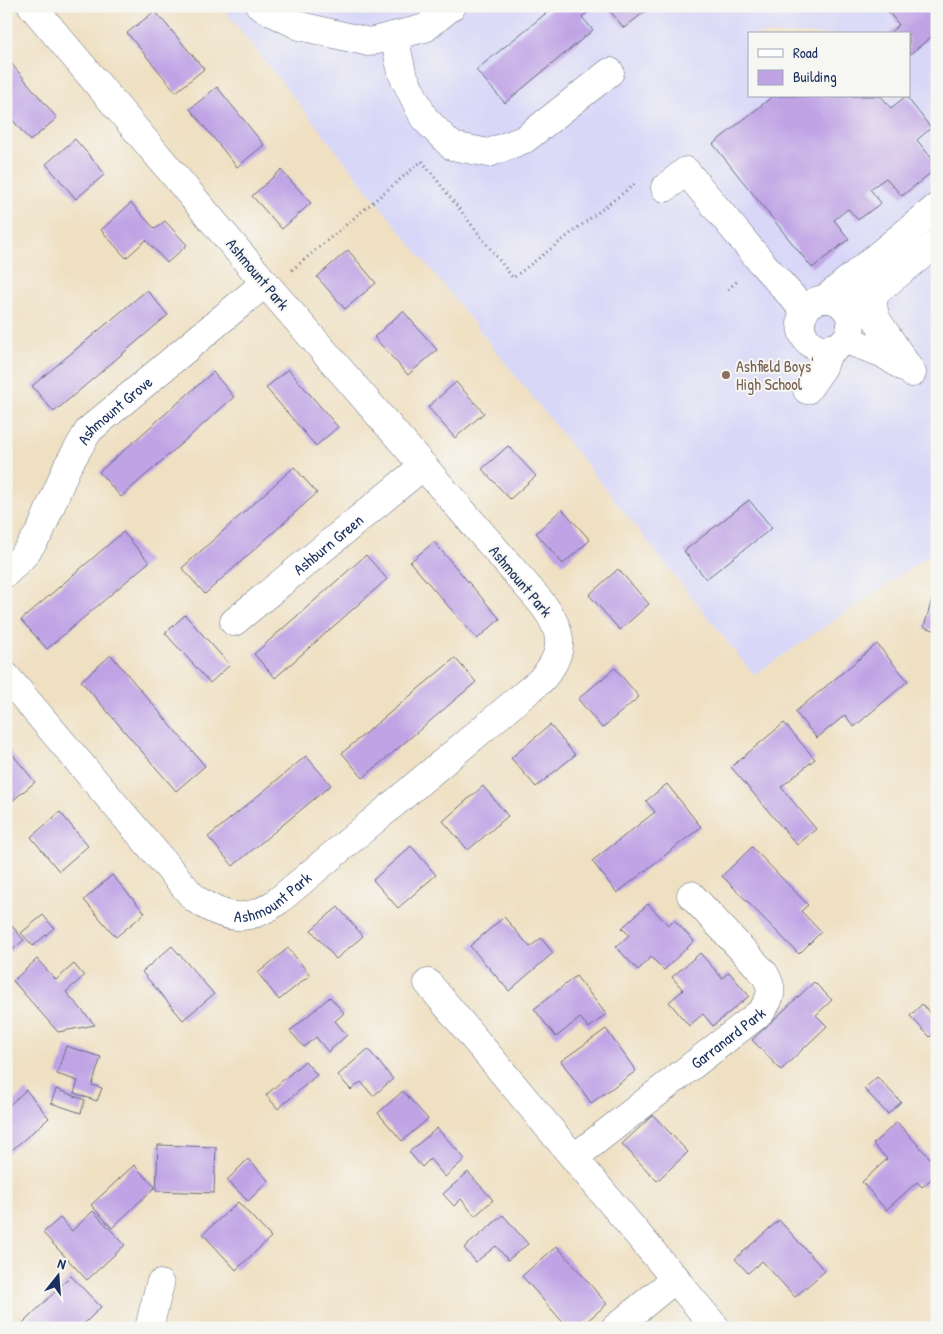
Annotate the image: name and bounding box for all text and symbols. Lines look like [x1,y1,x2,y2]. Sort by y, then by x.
legend [748,32,910,98]
text: Road [793,42,818,63]
text: Building [793,66,837,87]
street label: Ashmount Park [221,233,295,315]
place label: Ashfield Boys' High School [736,355,814,395]
marker: Ashfield Boys' High School [720,369,732,381]
street label: Ashmount Grove [72,370,157,448]
street label: Ashburn Green [288,509,368,580]
street label: Ashmount Park [484,540,558,622]
street label: Ashmount Park [234,867,316,927]
street label: Garranard Park [686,1001,770,1074]
north arrow [32,1252,82,1302]
text: N [56,1253,69,1273]

